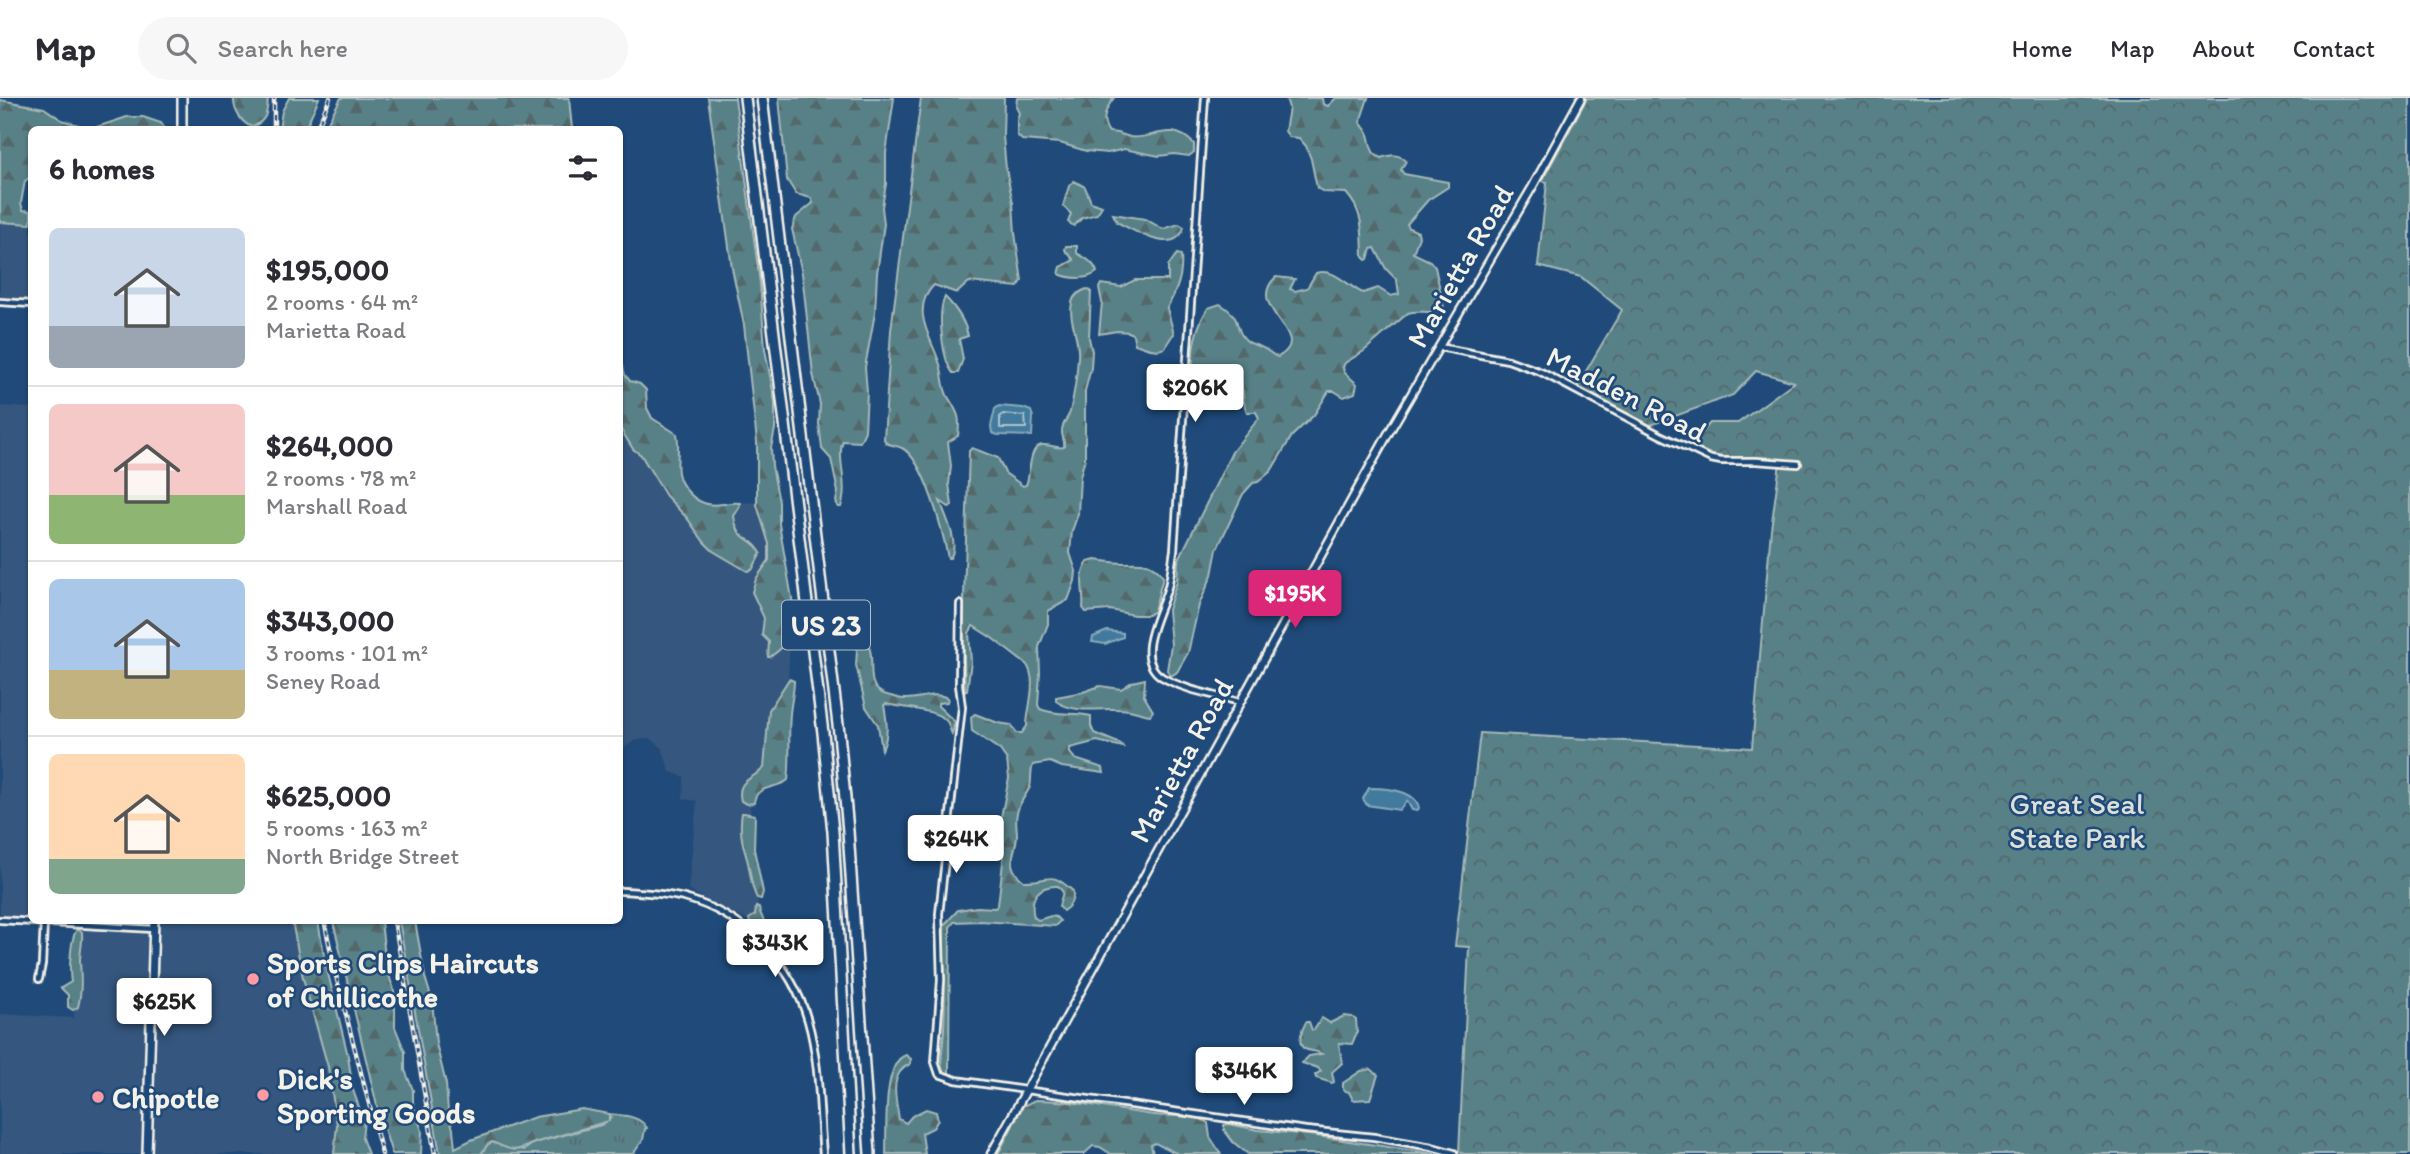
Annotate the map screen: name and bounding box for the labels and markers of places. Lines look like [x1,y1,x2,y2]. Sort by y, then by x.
pin: $206K [1146,364,1244,424]
pin: $195K [1246,570,1344,630]
pin: $264K [907,816,1005,875]
pin: $343K [726,920,824,979]
place label: Sports Clips Haircuts of Chillicothe [267,944,539,1015]
marker: Sports Clips Haircuts of Chillicothe [245,971,261,987]
pin: $625K [115,978,213,1038]
pin: $346K [1195,1048,1293,1107]
place label: Dick's Sporting Goods [277,1060,475,1131]
place label: Chipotle [112,1079,219,1116]
marker: Dick's Sporting Goods [255,1087,271,1103]
marker: Chipotle [90,1089,106,1105]

